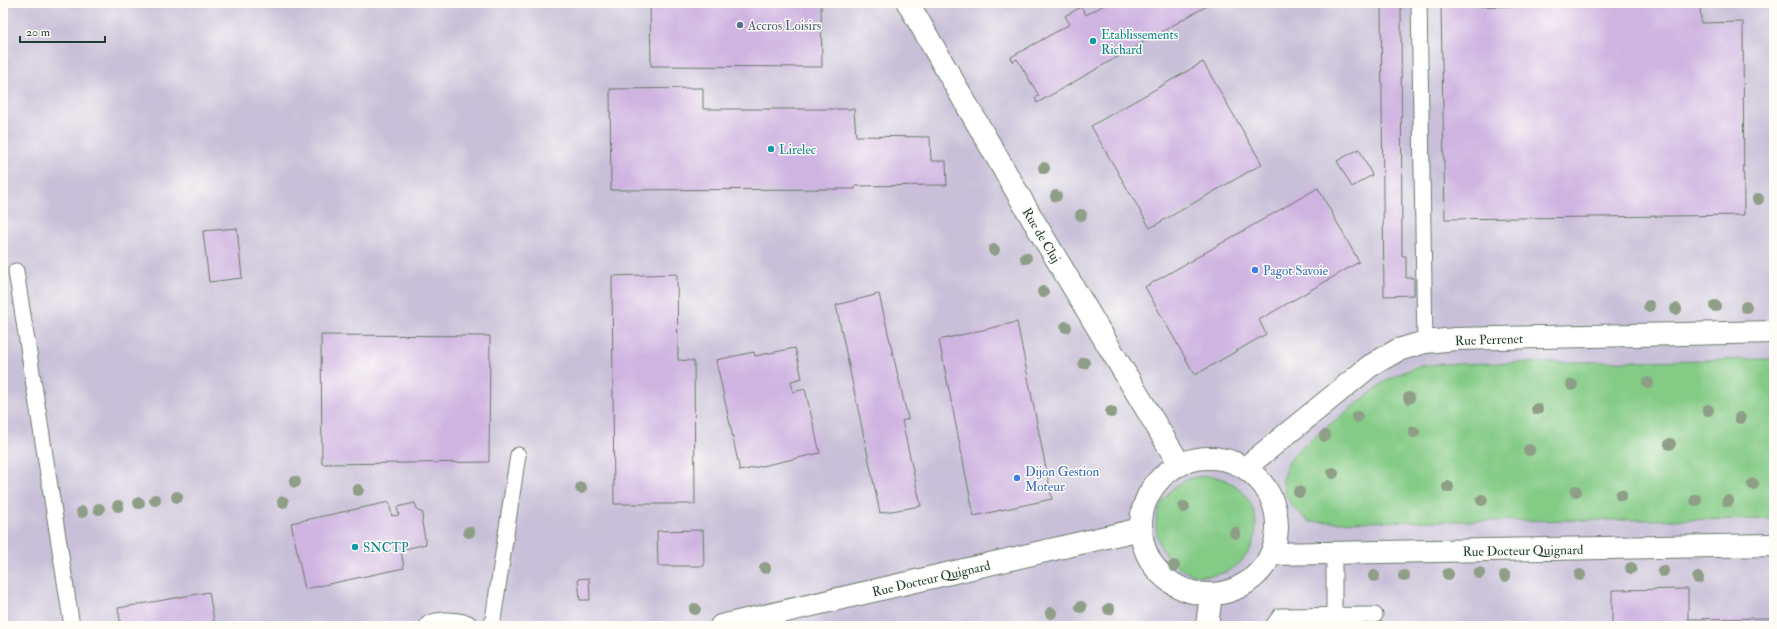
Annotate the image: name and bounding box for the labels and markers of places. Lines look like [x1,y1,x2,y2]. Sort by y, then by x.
place label: Accros Loisirs [747,18,822,34]
marker: Accros Loisirs [735,20,745,30]
place label: Etablissements Richard [1101,27,1179,58]
marker: Etablissements Richard [1088,36,1098,46]
place label: Lirelec [779,142,816,158]
marker: Lirelec [766,144,776,154]
place label: Pagot Savoie [1263,263,1329,279]
marker: Pagot Savoie [1250,265,1260,275]
place label: Dijon Gestion Moteur [1025,464,1099,495]
marker: Dijon Gestion Moteur [1012,473,1022,483]
place label: SNCTP [363,540,409,556]
marker: SNCTP [350,542,360,552]

